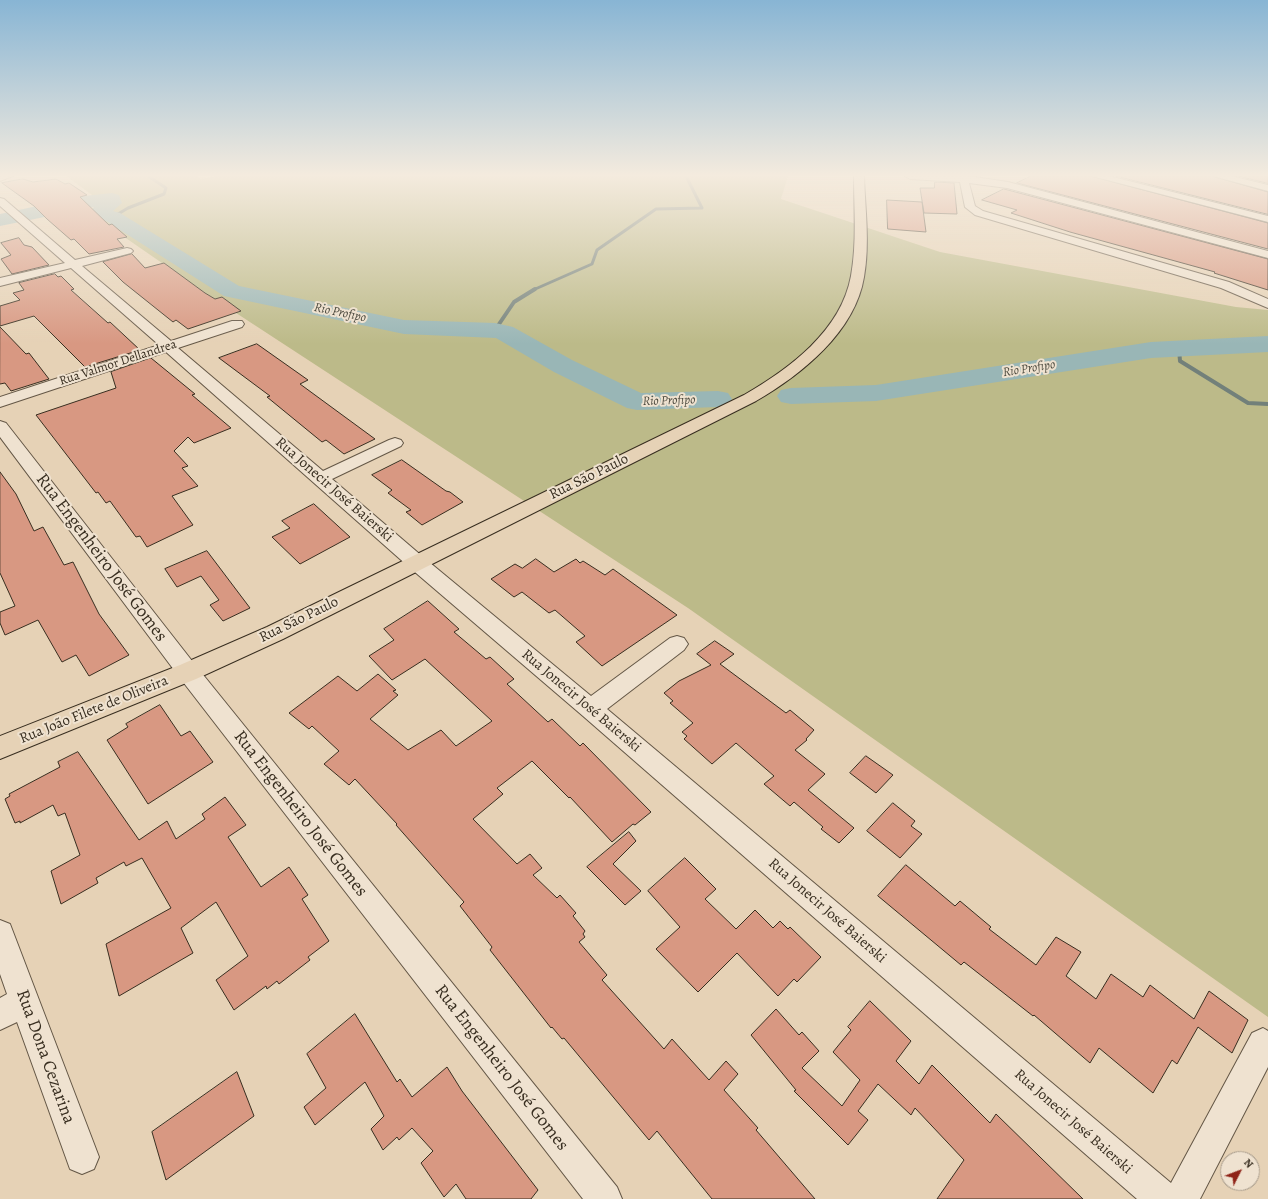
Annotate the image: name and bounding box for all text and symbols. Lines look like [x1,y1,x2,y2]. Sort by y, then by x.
water label: Rio Profipo [313,300,367,326]
street label: Rua Valmor Dellandrea [57,337,179,389]
water label: Rio Profipo [1002,357,1056,381]
water label: Rio Profipo [642,392,696,410]
street label: Rua Jonecir José Baierski [271,434,397,546]
street label: Rua São Paulo [546,450,632,504]
street label: Rua Engenheiro José Gomes [31,470,171,646]
street label: Rua São Paulo [256,593,342,647]
street label: Rua Jonecir José Baierski [518,646,644,756]
street label: Rua João Filete de Oliveira [17,672,171,748]
street label: Rua Engenheiro José Gomes [228,727,372,901]
street label: Rua Jonecir José Baierski [764,855,890,967]
street label: Rua Engenheiro José Gomes [429,981,573,1155]
street label: Rua Dona Cezarina [11,987,79,1127]
street label: Rua Jonecir José Baierski [1010,1066,1136,1178]
north arrow [1220,1151,1260,1191]
text: N [1240,1155,1257,1171]

